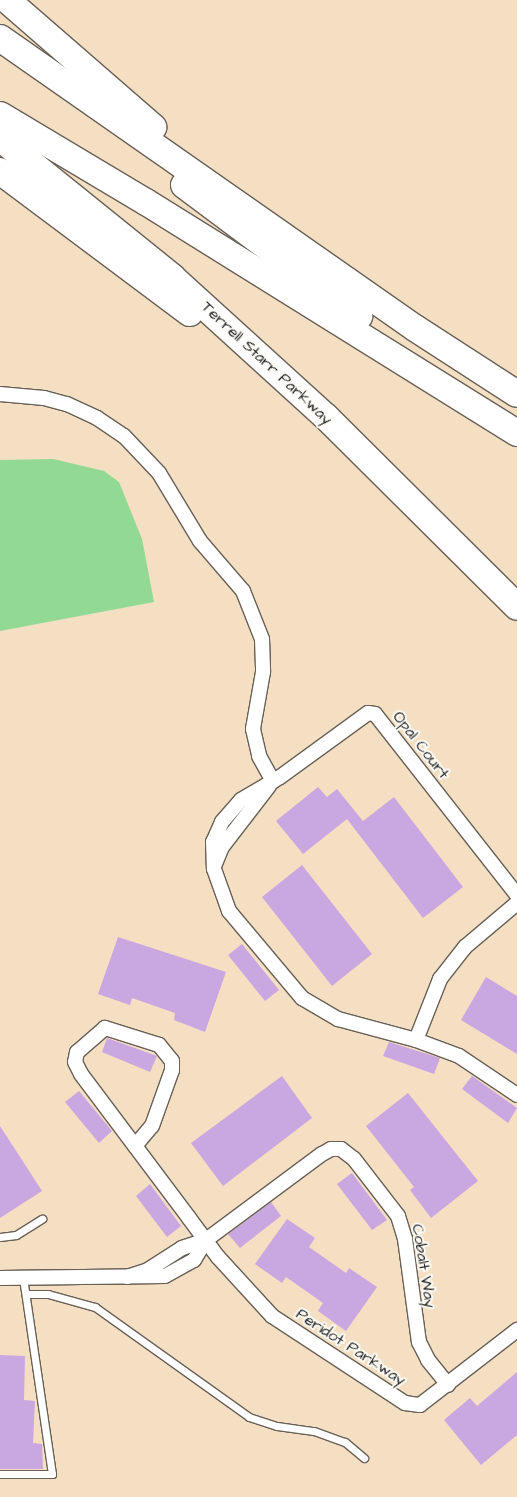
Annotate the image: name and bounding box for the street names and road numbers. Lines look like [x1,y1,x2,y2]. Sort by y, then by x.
street label: Terrell Starr Parkway [197,297,337,429]
street label: Opal Court [389,707,453,783]
street label: Cobalt Way [408,1223,440,1309]
street label: Peridot Parkway [292,1304,410,1390]

